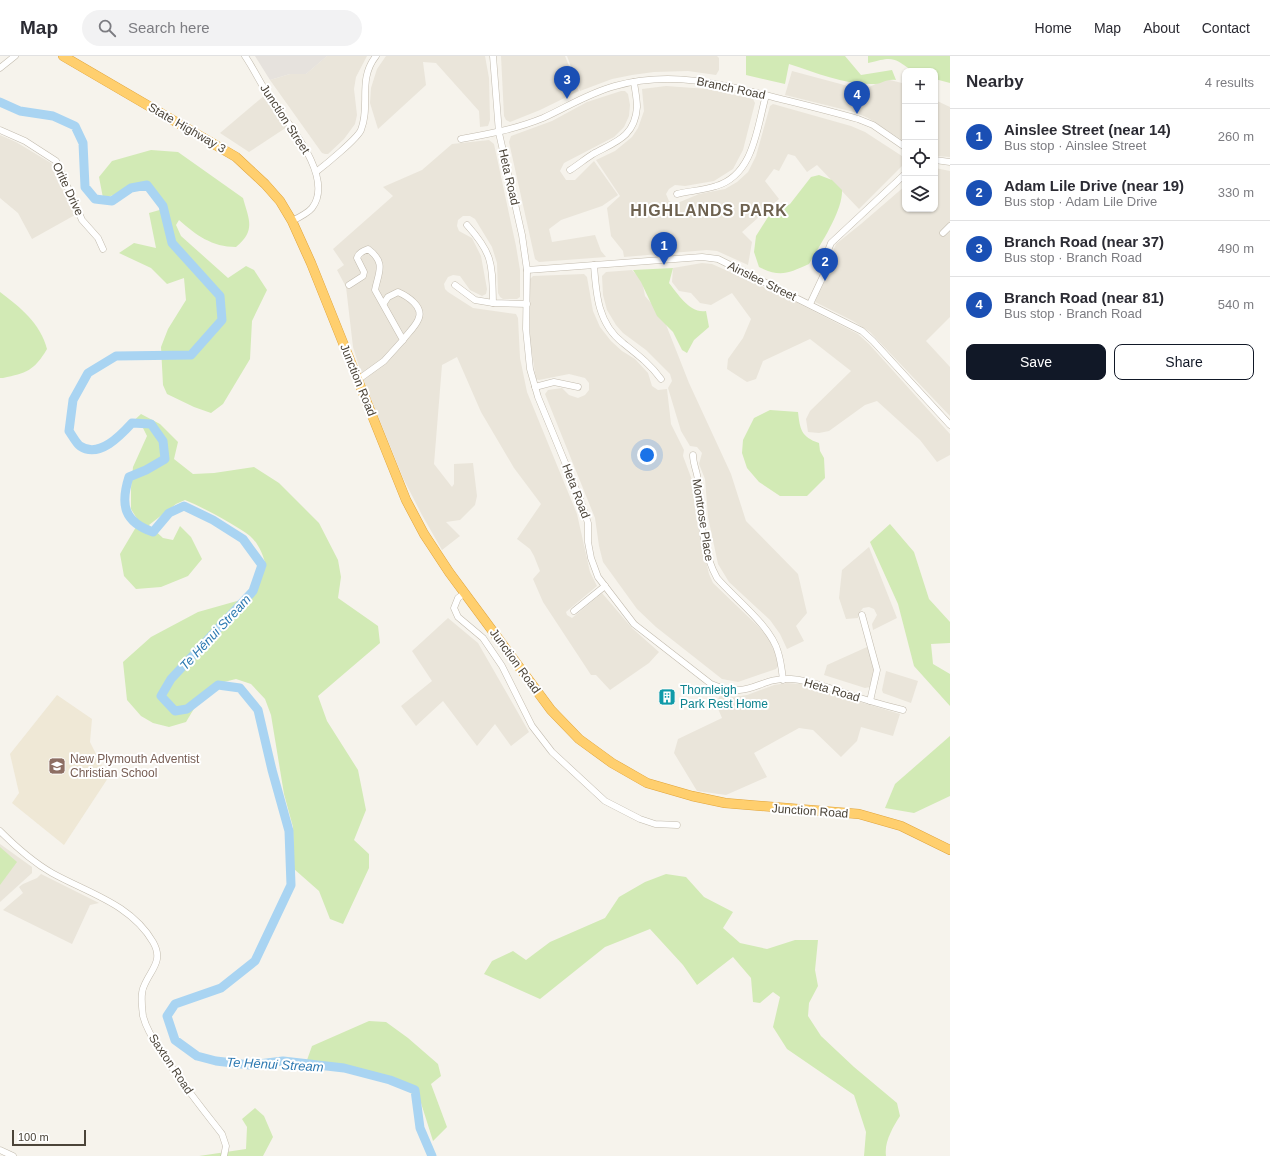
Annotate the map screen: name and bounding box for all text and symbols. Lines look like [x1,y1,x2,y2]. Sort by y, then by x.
search box [82,10,362,46]
text: Map [20,17,58,38]
icon: search [96,17,118,39]
text: Search here [128,19,210,36]
text: Home [1035,20,1072,36]
text: Map [1094,20,1121,36]
text: About [1143,20,1180,36]
text: Contact [1202,20,1250,36]
pin: 3 [554,66,580,99]
map controls [902,68,938,212]
button: + [902,68,938,104]
text: Nearby [966,72,1024,91]
street label: Branch Road [695,74,767,102]
text: 4 results [1205,75,1254,90]
pin: 4 [844,81,870,114]
street label: Junction Street [257,82,313,157]
street label: State Highway 3 [146,100,229,156]
button: − [902,104,938,140]
text: Ainslee Street (near 14) [1004,121,1171,138]
text: 1 [975,129,983,144]
text: 260 m [1218,129,1254,144]
text: Bus stop · Ainslee Street [1004,138,1146,153]
button: locate [902,140,938,176]
street label: Heta Road [496,147,522,207]
street label: Orite Drive [50,160,87,218]
button: layers [902,176,938,212]
text: Adam Lile Drive (near 19) [1004,177,1184,194]
text: 2 [975,185,983,200]
text: 330 m [1218,185,1254,200]
text: Bus stop · Adam Lile Drive [1004,194,1157,209]
district label: HIGHLANDS PARK [630,202,788,219]
pin: 1 [651,232,677,265]
text: Branch Road (near 37) [1004,233,1164,250]
text: 3 [975,241,983,256]
text: 490 m [1218,241,1254,256]
pin: 2 [812,248,838,281]
text: Bus stop · Branch Road [1004,250,1142,265]
street label: Ainslee Street [725,258,799,304]
text: Branch Road (near 81) [1004,289,1164,306]
text: 4 [975,297,983,312]
text: 540 m [1218,297,1254,312]
text: Bus stop · Branch Road [1004,306,1142,321]
street label: Junction Road [337,342,379,418]
button: Save [966,344,1106,380]
button: Share [1114,344,1254,380]
your location [637,445,657,465]
street label: Heta Road [559,462,593,520]
street label: Montrose Place [690,478,716,563]
water label: Te Hēnui Stream [177,592,254,673]
street label: Junction Road [487,626,543,696]
street label: Heta Road [802,675,862,705]
place label: Thornleigh Park Rest Home [680,683,768,711]
building icon: Thornleigh Park Rest Home [657,687,677,707]
place label: New Plymouth Adventist Christian School [70,752,200,780]
school or university icon: New Plymouth Adventist Christian School [47,756,67,776]
street label: Junction Road [771,801,849,821]
street label: Saxton Road [146,1031,196,1097]
water label: Te Hēnui Stream [226,1054,324,1075]
scale bar [12,1128,86,1147]
text: 100 m [18,1131,49,1143]

